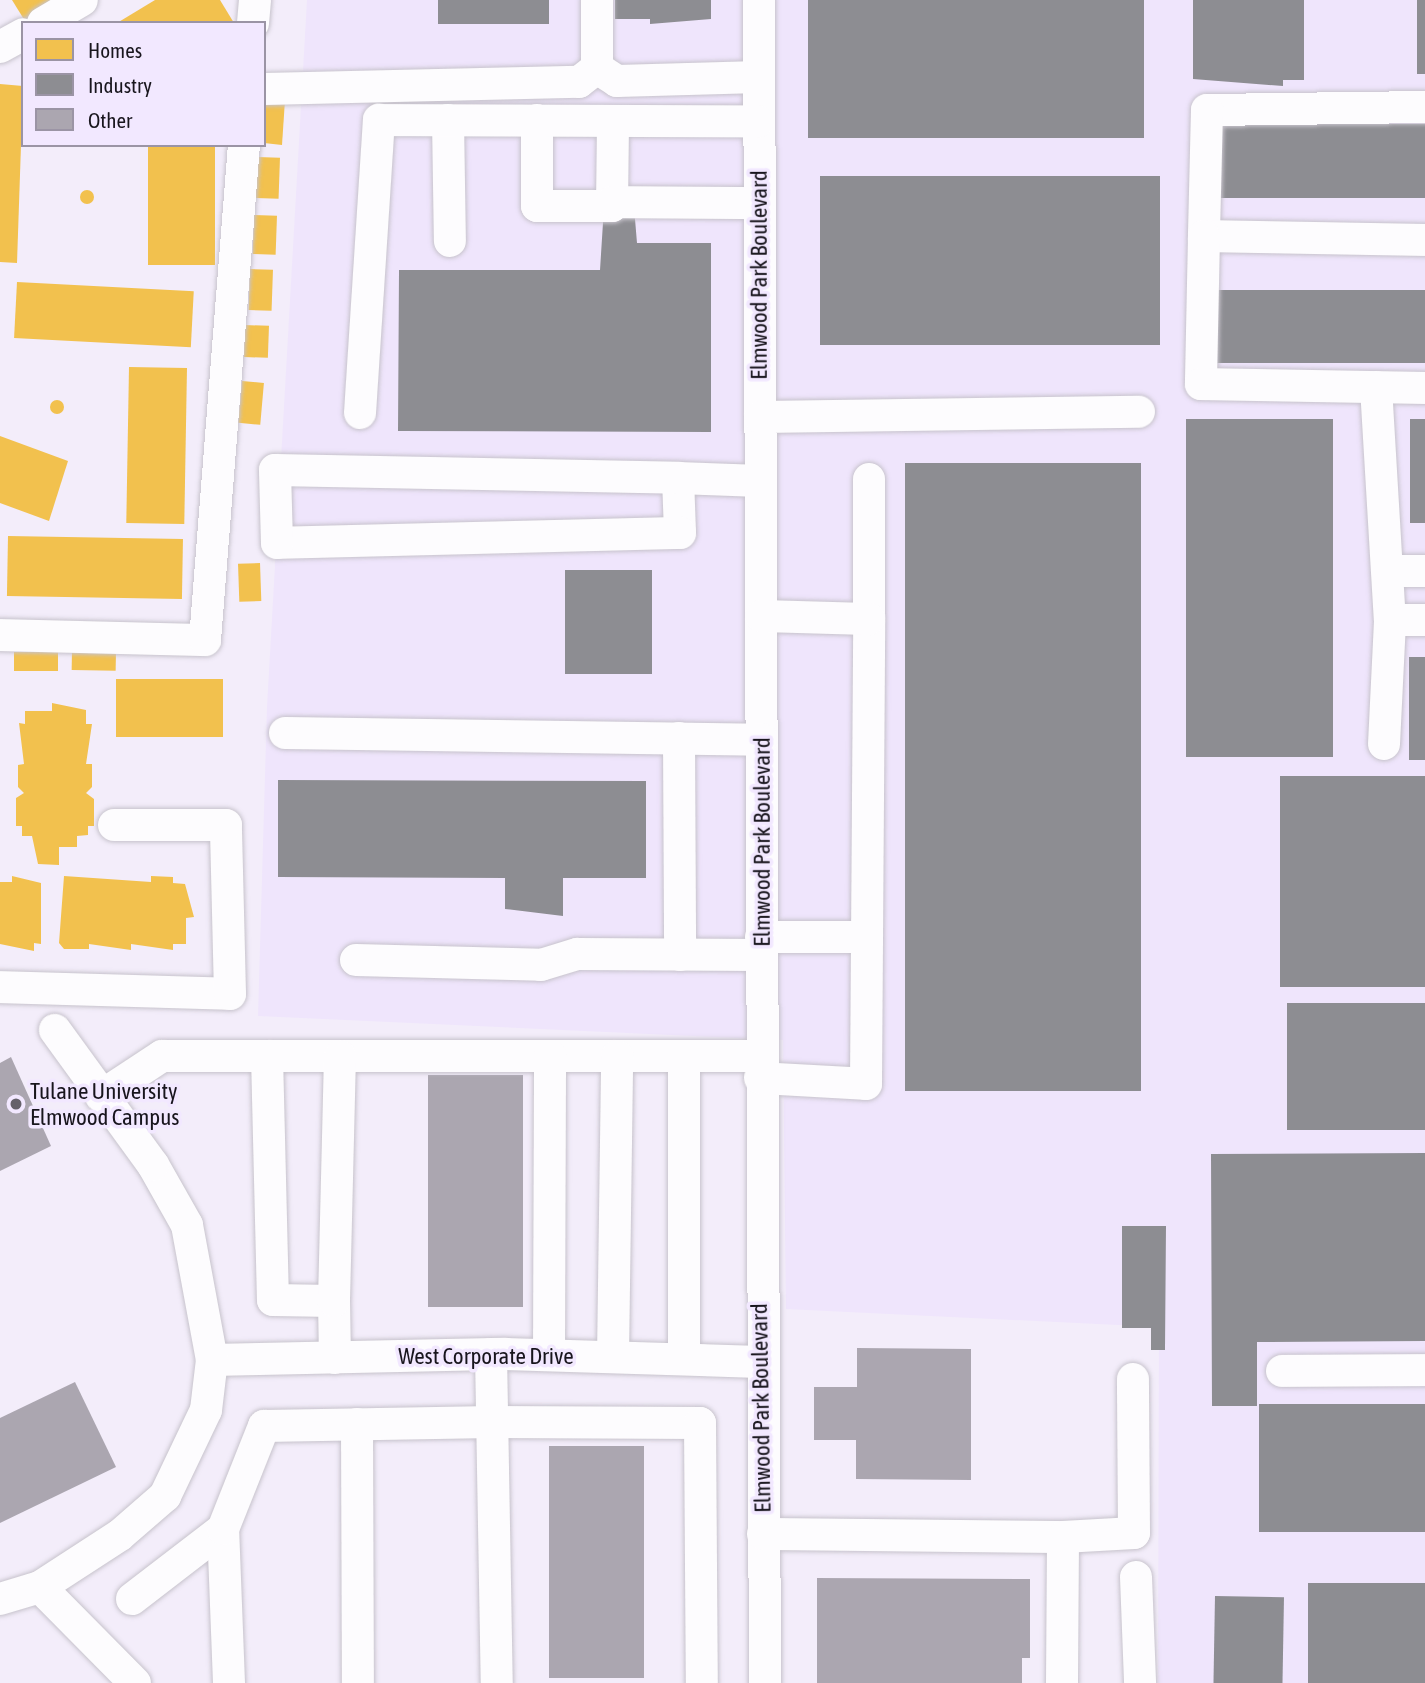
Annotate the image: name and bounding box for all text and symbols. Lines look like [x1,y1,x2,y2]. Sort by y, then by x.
legend [21,21,266,147]
text: Homes [88,38,142,62]
text: Industry [88,73,152,97]
text: Other [88,108,132,132]
street label: Elmwood Park Boulevard [745,170,773,380]
street label: Elmwood Park Boulevard [748,737,776,947]
place label: Tulane University Elmwood Campus [30,1077,179,1131]
marker: Tulane University Elmwood Campus [8,1096,24,1112]
street label: Elmwood Park Boulevard [745,1303,777,1513]
street label: West Corporate Drive [398,1342,574,1370]

